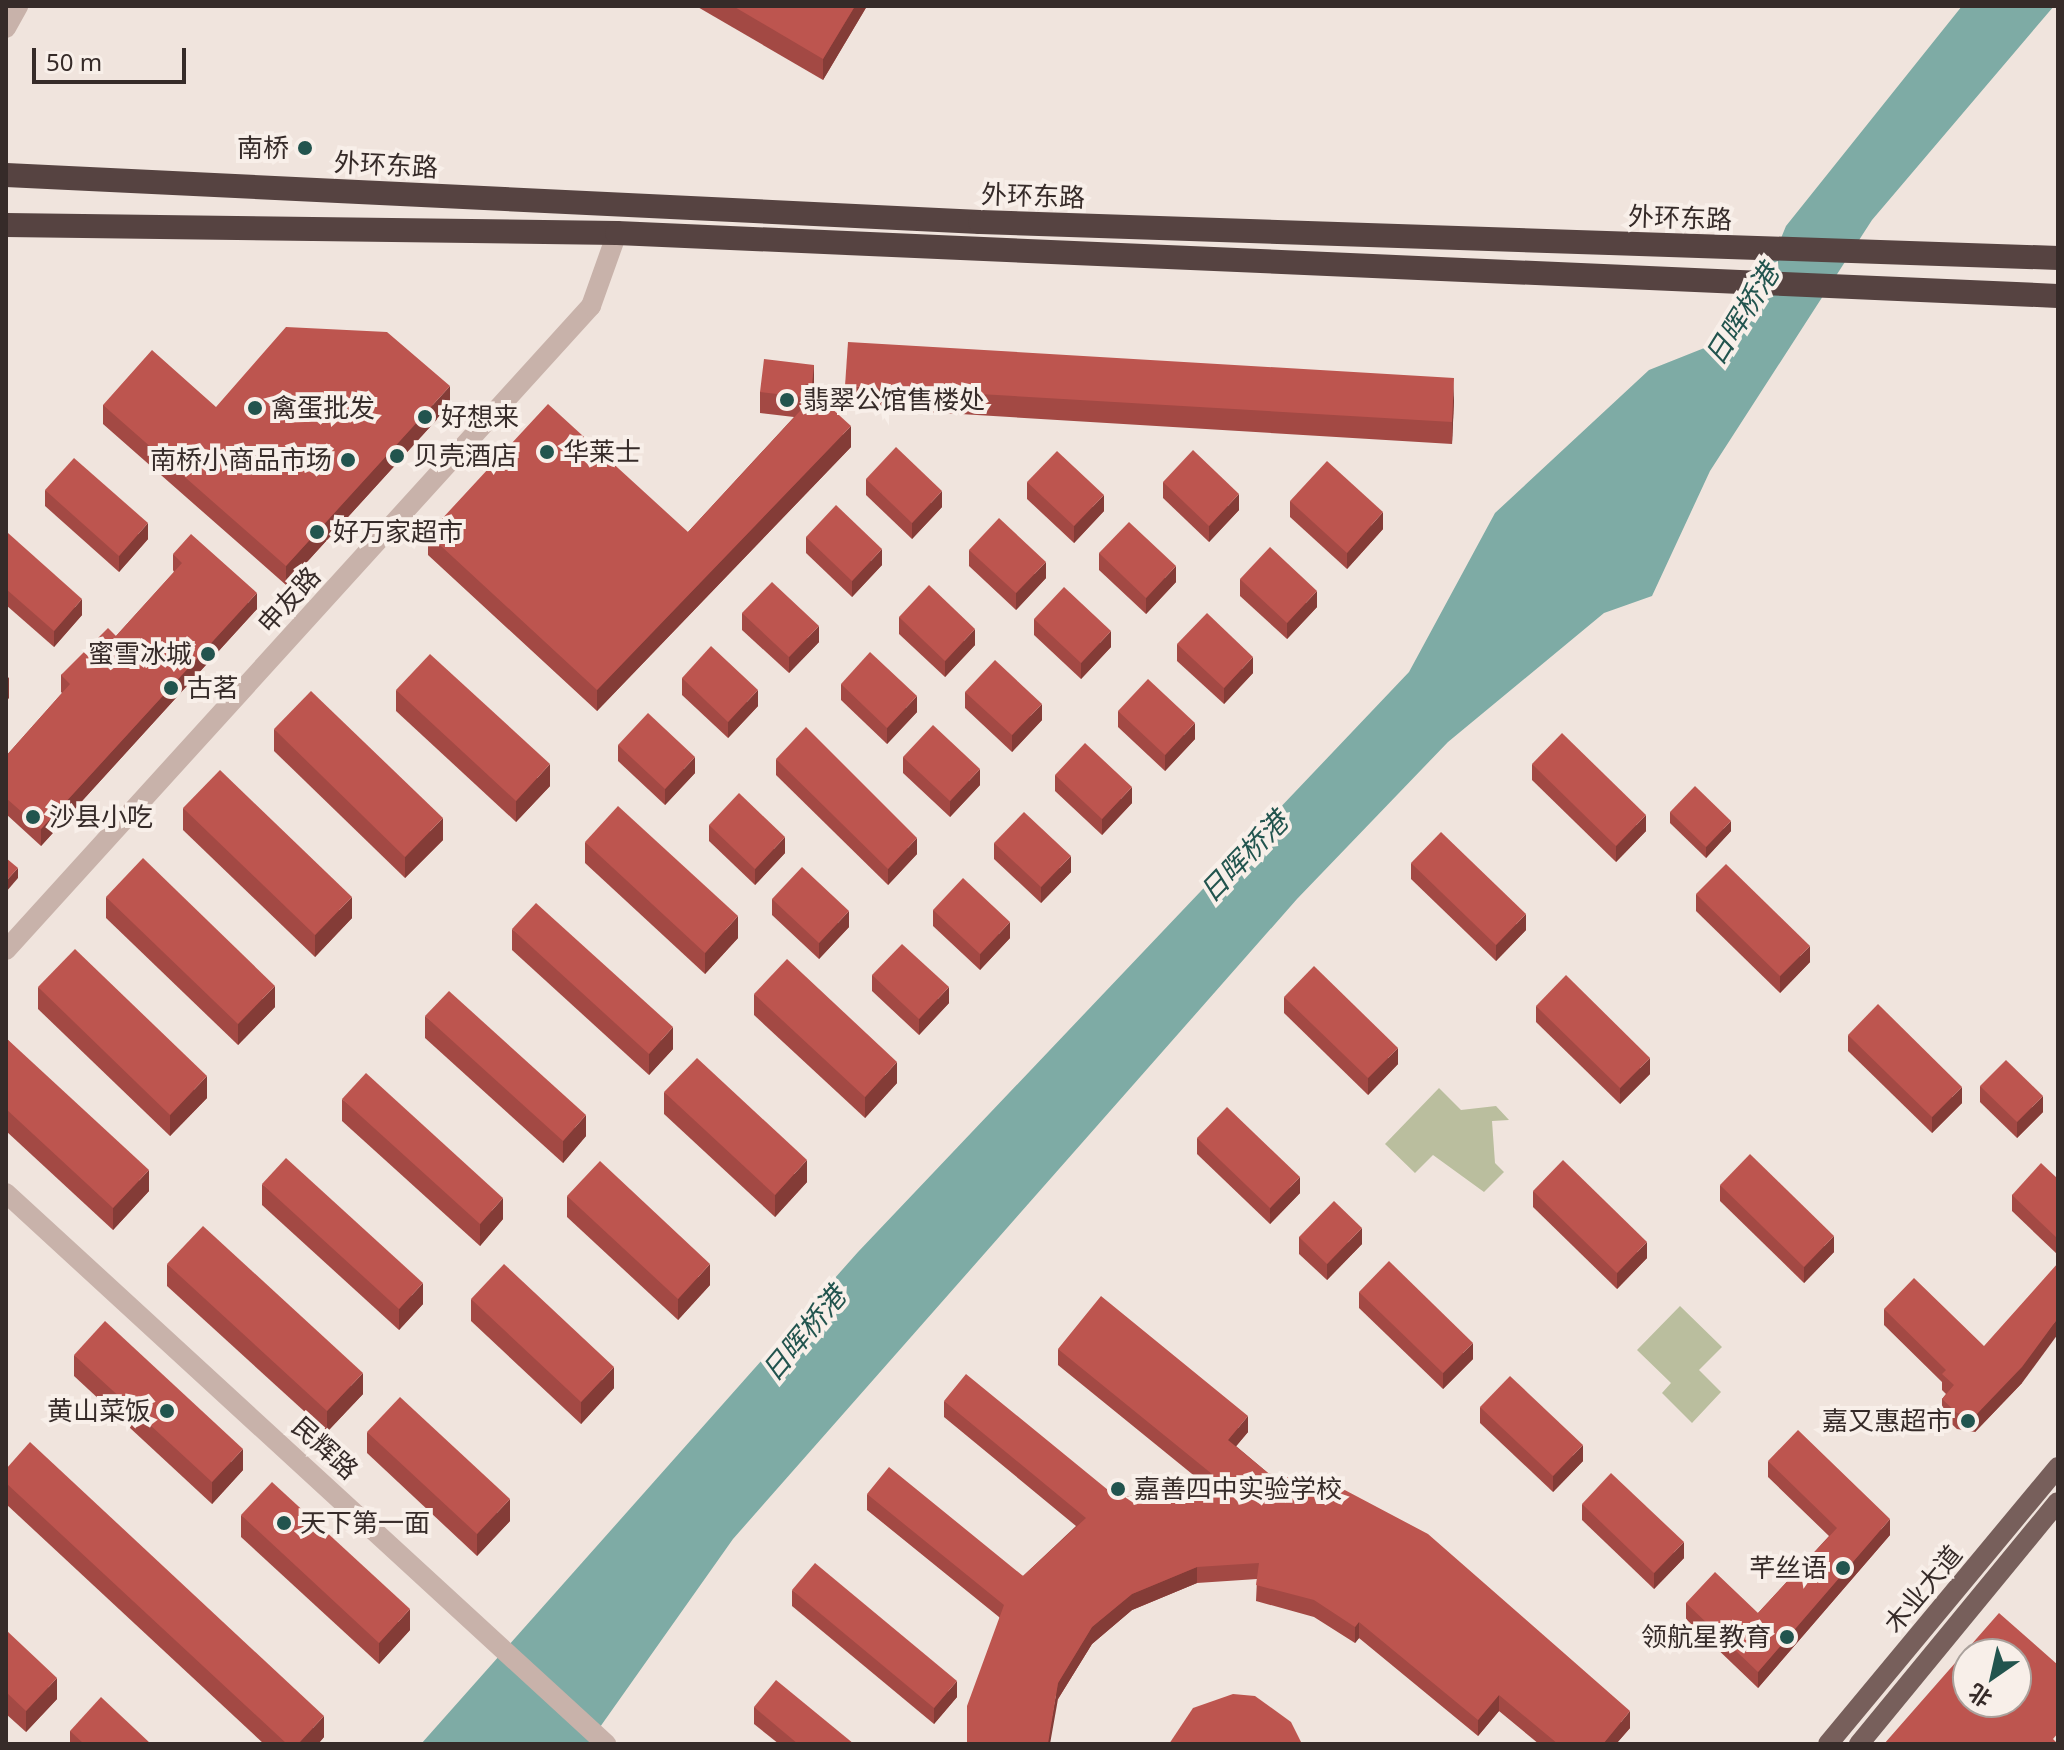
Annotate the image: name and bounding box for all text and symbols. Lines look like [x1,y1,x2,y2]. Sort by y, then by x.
scale bar [36,32,190,82]
text: 50 m [46,45,102,78]
place label: 南桥 [237,132,289,164]
marker: 南桥 [296,139,314,157]
street label: 外环东路 [333,147,439,183]
street label: 外环东路 [980,179,1086,213]
street label: 外环东路 [1627,201,1733,235]
water label: 日晖桥港 [1697,258,1785,370]
place label: 翡翠公馆售楼处 [803,384,985,416]
marker: 翡翠公馆售楼处 [778,391,796,409]
place label: 禽蛋批发 [271,392,375,424]
marker: 禽蛋批发 [246,399,264,417]
place label: 好想来 [441,401,519,433]
marker: 好想来 [416,408,434,426]
place label: 华莱士 [563,436,641,468]
place label: 贝壳酒店 [413,440,517,472]
marker: 华莱士 [538,443,556,461]
place label: 南桥小商品市场 [150,444,332,476]
marker: 贝壳酒店 [388,447,406,465]
marker: 南桥小商品市场 [339,451,357,469]
place label: 好万家超市 [333,516,463,548]
marker: 好万家超市 [308,523,326,541]
street label: 申友路 [251,561,327,639]
place label: 蜜雪冰城 [88,638,192,670]
marker: 蜜雪冰城 [199,645,217,663]
place label: 古茗 [187,672,239,704]
marker: 古茗 [162,679,180,697]
place label: 沙县小吃 [49,801,153,833]
water label: 日晖桥港 [1192,804,1294,908]
marker: 沙县小吃 [24,808,42,826]
water label: 日晖桥港 [754,1279,852,1387]
place label: 黄山菜饭 [47,1395,151,1427]
marker: 黄山菜饭 [158,1402,176,1420]
place label: 嘉又惠超市 [1822,1405,1952,1437]
street label: 民辉路 [286,1410,364,1486]
marker: 嘉又惠超市 [1959,1412,1977,1430]
place label: 嘉善四中实验学校 [1134,1473,1342,1505]
marker: 嘉善四中实验学校 [1109,1480,1127,1498]
place label: 天下第一面 [300,1507,430,1539]
marker: 天下第一面 [275,1514,293,1532]
street label: 木业大道 [1878,1539,1968,1639]
place label: 芊丝语 [1749,1552,1827,1584]
marker: 芊丝语 [1834,1559,1852,1577]
place label: 领航星教育 [1641,1621,1771,1653]
marker: 领航星教育 [1778,1628,1796,1646]
north arrow [1952,1638,2032,1718]
text: 北 [1962,1678,1997,1715]

